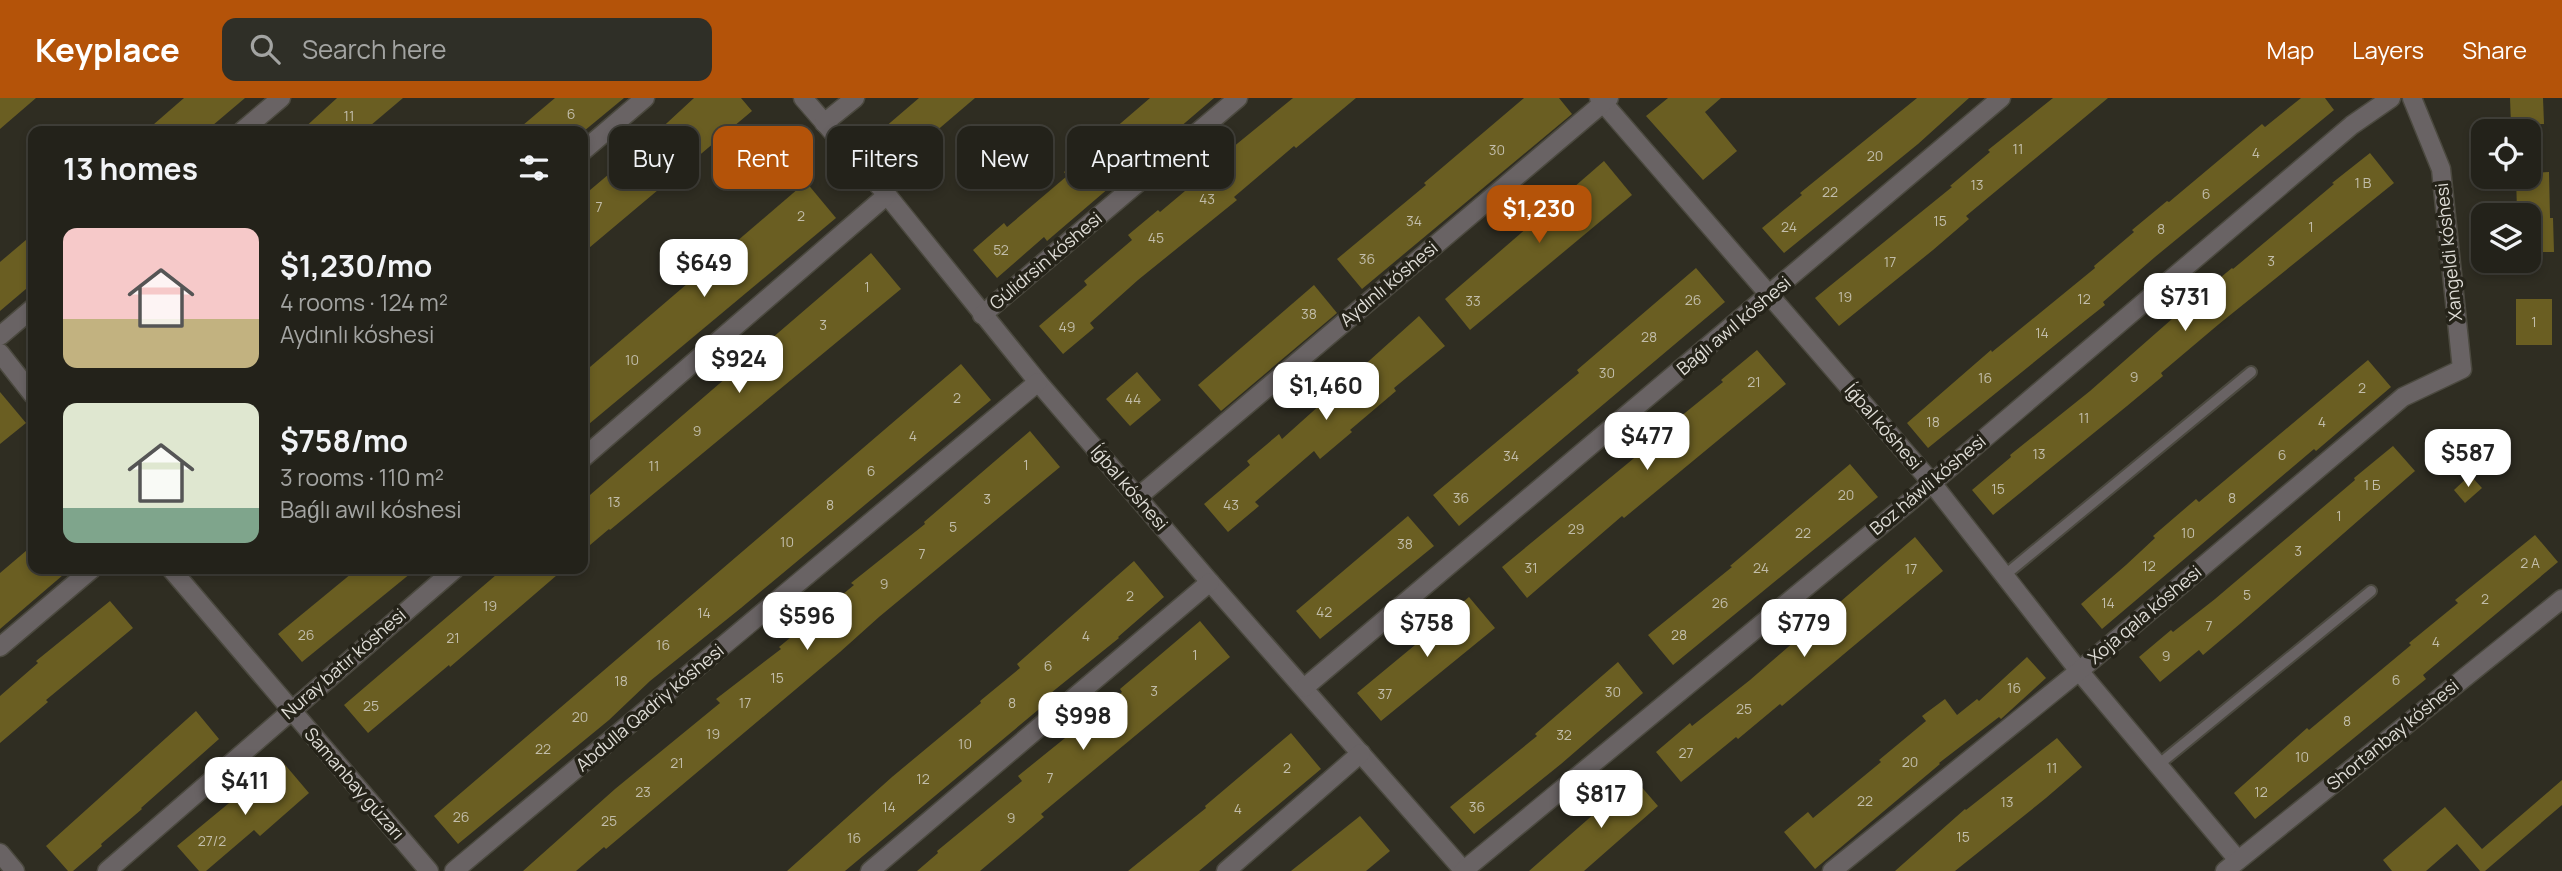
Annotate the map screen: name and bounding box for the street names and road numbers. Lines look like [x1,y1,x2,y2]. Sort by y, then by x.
street label: Xangeldi kóshesi [2429,182,2467,323]
street label: Gúlidrsin kóshesi [984,206,1107,314]
street label: Aydınlı kóshesi [1334,235,1442,331]
street label: Baǵlı awıl kóshesi [1671,270,1796,380]
street label: Íǵbal kóshesi [1840,378,1928,474]
street label: Boz háwli kóshesi [1864,429,1990,540]
street label: Íǵbal kóshesi [1086,439,1174,535]
street label: Xoja qala kóshesi [2082,560,2206,669]
street label: Nuray batır kóshesi [276,603,411,724]
street label: Abdulla Qadriy kóshesi [570,638,729,776]
street label: Shortanbay kóshesi [2321,673,2464,795]
street label: Samanbay gúzarı [299,722,410,845]

